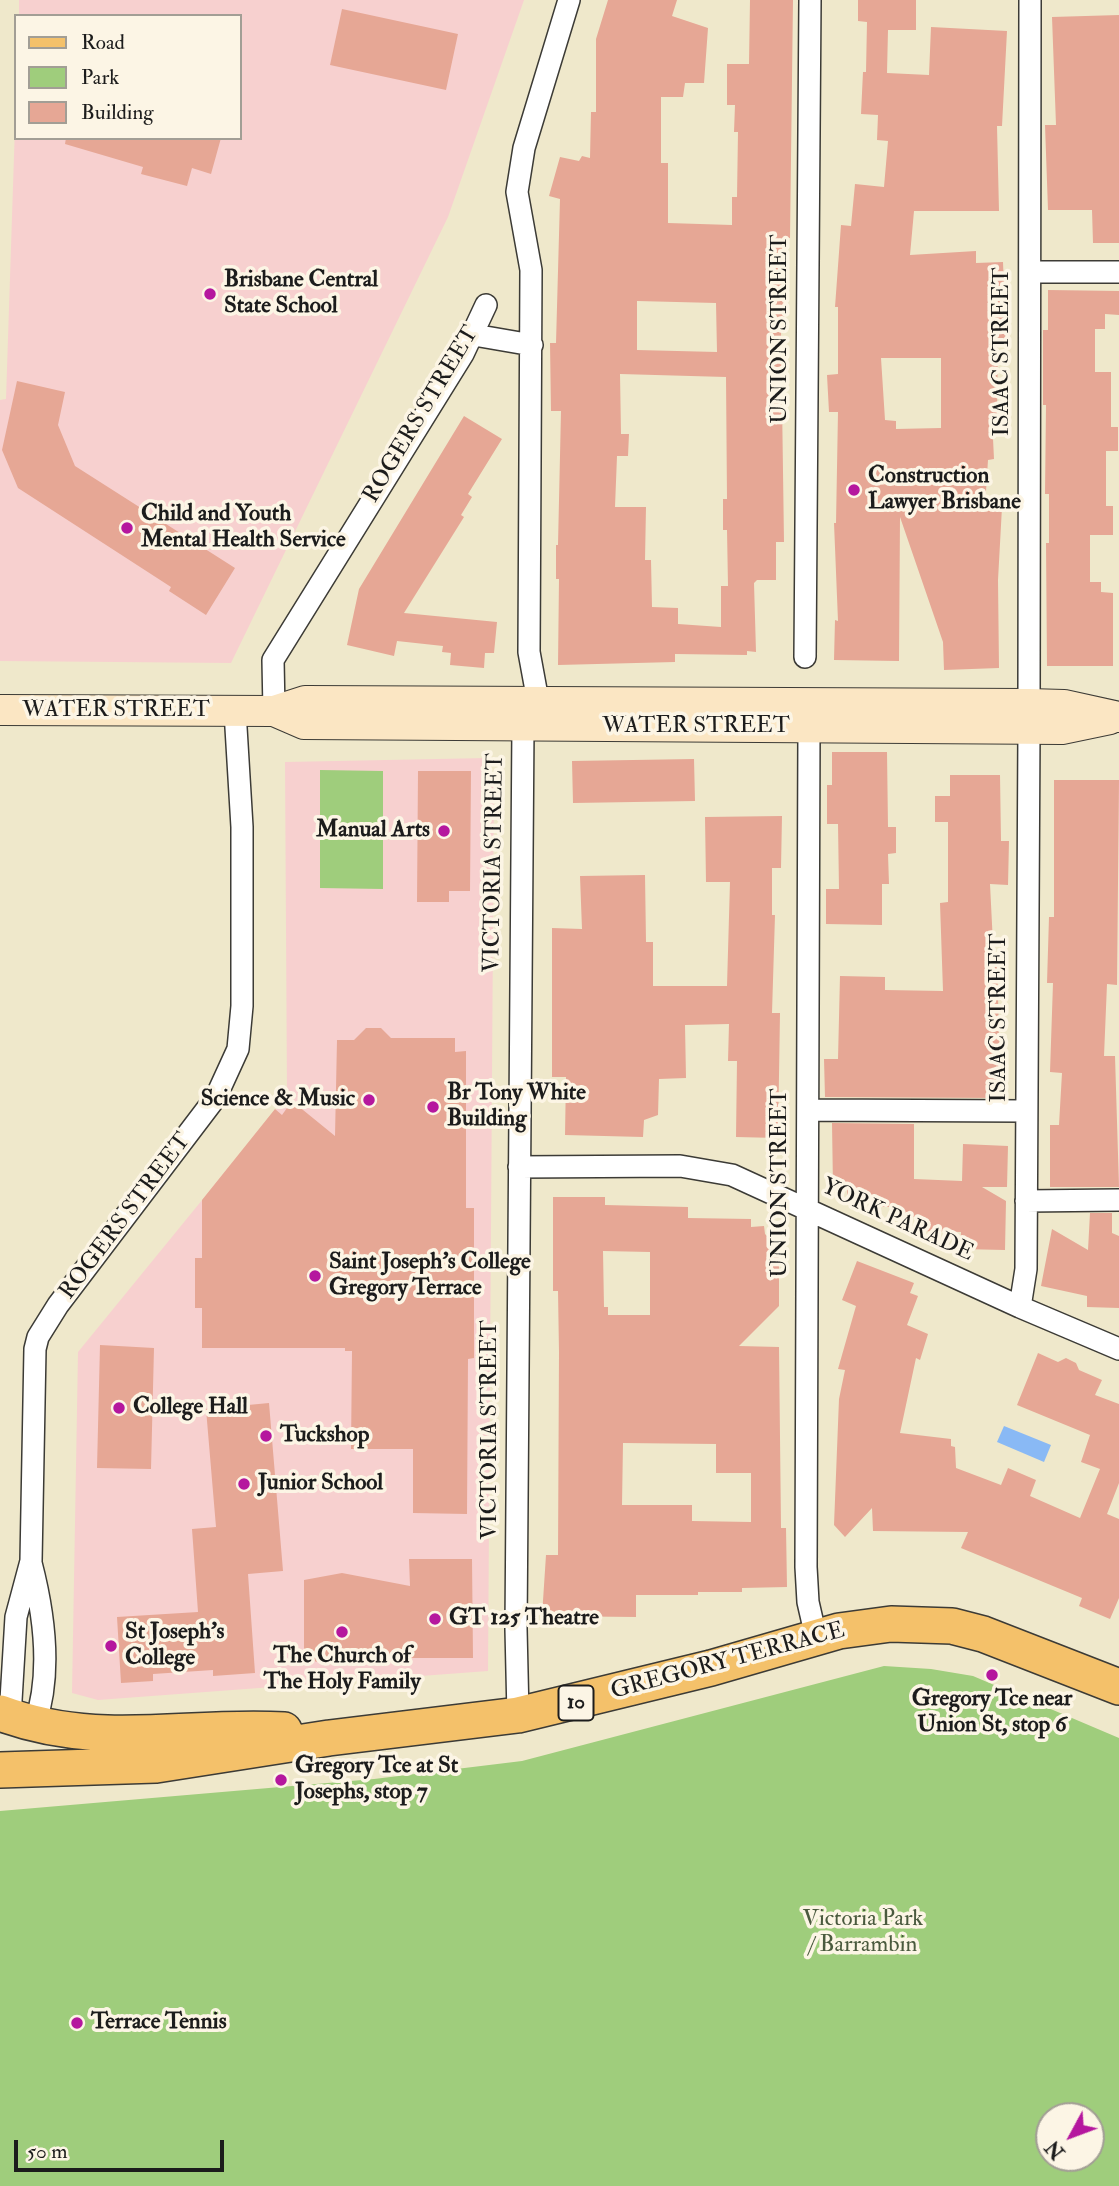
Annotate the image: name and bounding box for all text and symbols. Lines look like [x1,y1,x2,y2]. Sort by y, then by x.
legend [14,14,242,140]
text: Road [81,29,125,56]
text: Park [81,64,119,91]
text: Building [81,99,154,126]
street label: UNION STREET [767,234,795,424]
place label: Brisbane Central State School [224,267,378,321]
street label: ISAAC STREET [989,267,1017,437]
marker: Brisbane Central State School [202,286,218,302]
street label: ROGERS STREET [358,322,486,508]
place label: Construction Lawyer Brisbane [868,463,1021,517]
marker: Construction Lawyer Brisbane [846,482,862,498]
place label: Child and Youth Mental Health Service [141,501,346,555]
marker: Child and Youth Mental Health Service [119,520,135,536]
street label: WATER STREET [22,697,210,725]
street label: WATER STREET [602,713,790,741]
street label: VICTORIA STREET [479,753,511,973]
place label: Manual Arts [316,817,430,845]
marker: Manual Arts [436,823,452,839]
street label: ISAAC STREET [986,933,1014,1103]
place label: Br Tony White Building [447,1080,586,1134]
place label: Science & Music [201,1086,355,1114]
street label: UNION STREET [767,1088,795,1278]
marker: Science & Music [361,1092,377,1108]
marker: Br Tony White Building [425,1099,441,1115]
street label: ROGERS STREET [54,1128,198,1306]
street label: YORK PARADE [817,1174,977,1268]
place label: Saint Joseph's College Gregory Terrace [329,1249,531,1303]
marker: Saint Joseph's College Gregory Terrace [307,1268,323,1284]
street label: VICTORIA STREET [477,1320,505,1540]
place label: College Hall [133,1394,248,1422]
marker: College Hall [111,1400,127,1416]
place label: Tuckshop [280,1422,369,1450]
marker: Tuckshop [258,1428,274,1444]
place label: Junior School [258,1470,383,1498]
marker: Junior School [236,1476,252,1492]
place label: GT 125 Theatre [449,1605,599,1633]
marker: GT 125 Theatre [427,1611,443,1627]
street label: GREGORY TERRACE [608,1617,848,1707]
place label: St Joseph's College [125,1619,224,1673]
marker: The Church of The Holy Family [334,1624,350,1640]
marker: St Joseph's College [103,1638,119,1654]
place label: The Church of The Holy Family [263,1643,421,1697]
marker: Gregory Tce near Union St, stop 6 [984,1667,1000,1683]
road number: 10 [558,1686,594,1720]
place label: Gregory Tce near Union St, stop 6 [912,1686,1072,1740]
place label: Gregory Tce at St Josephs, stop 7 [295,1753,458,1807]
marker: Gregory Tce at St Josephs, stop 7 [273,1772,289,1788]
park label: Victoria Park / Barrambin [803,1906,923,1960]
place label: Terrace Tennis [91,2009,227,2037]
marker: Terrace Tennis [69,2015,85,2031]
north arrow [1035,2102,1105,2172]
scale bar [18,2126,228,2170]
text: N [1041,2135,1070,2164]
text: 50 m [27,2138,68,2165]

